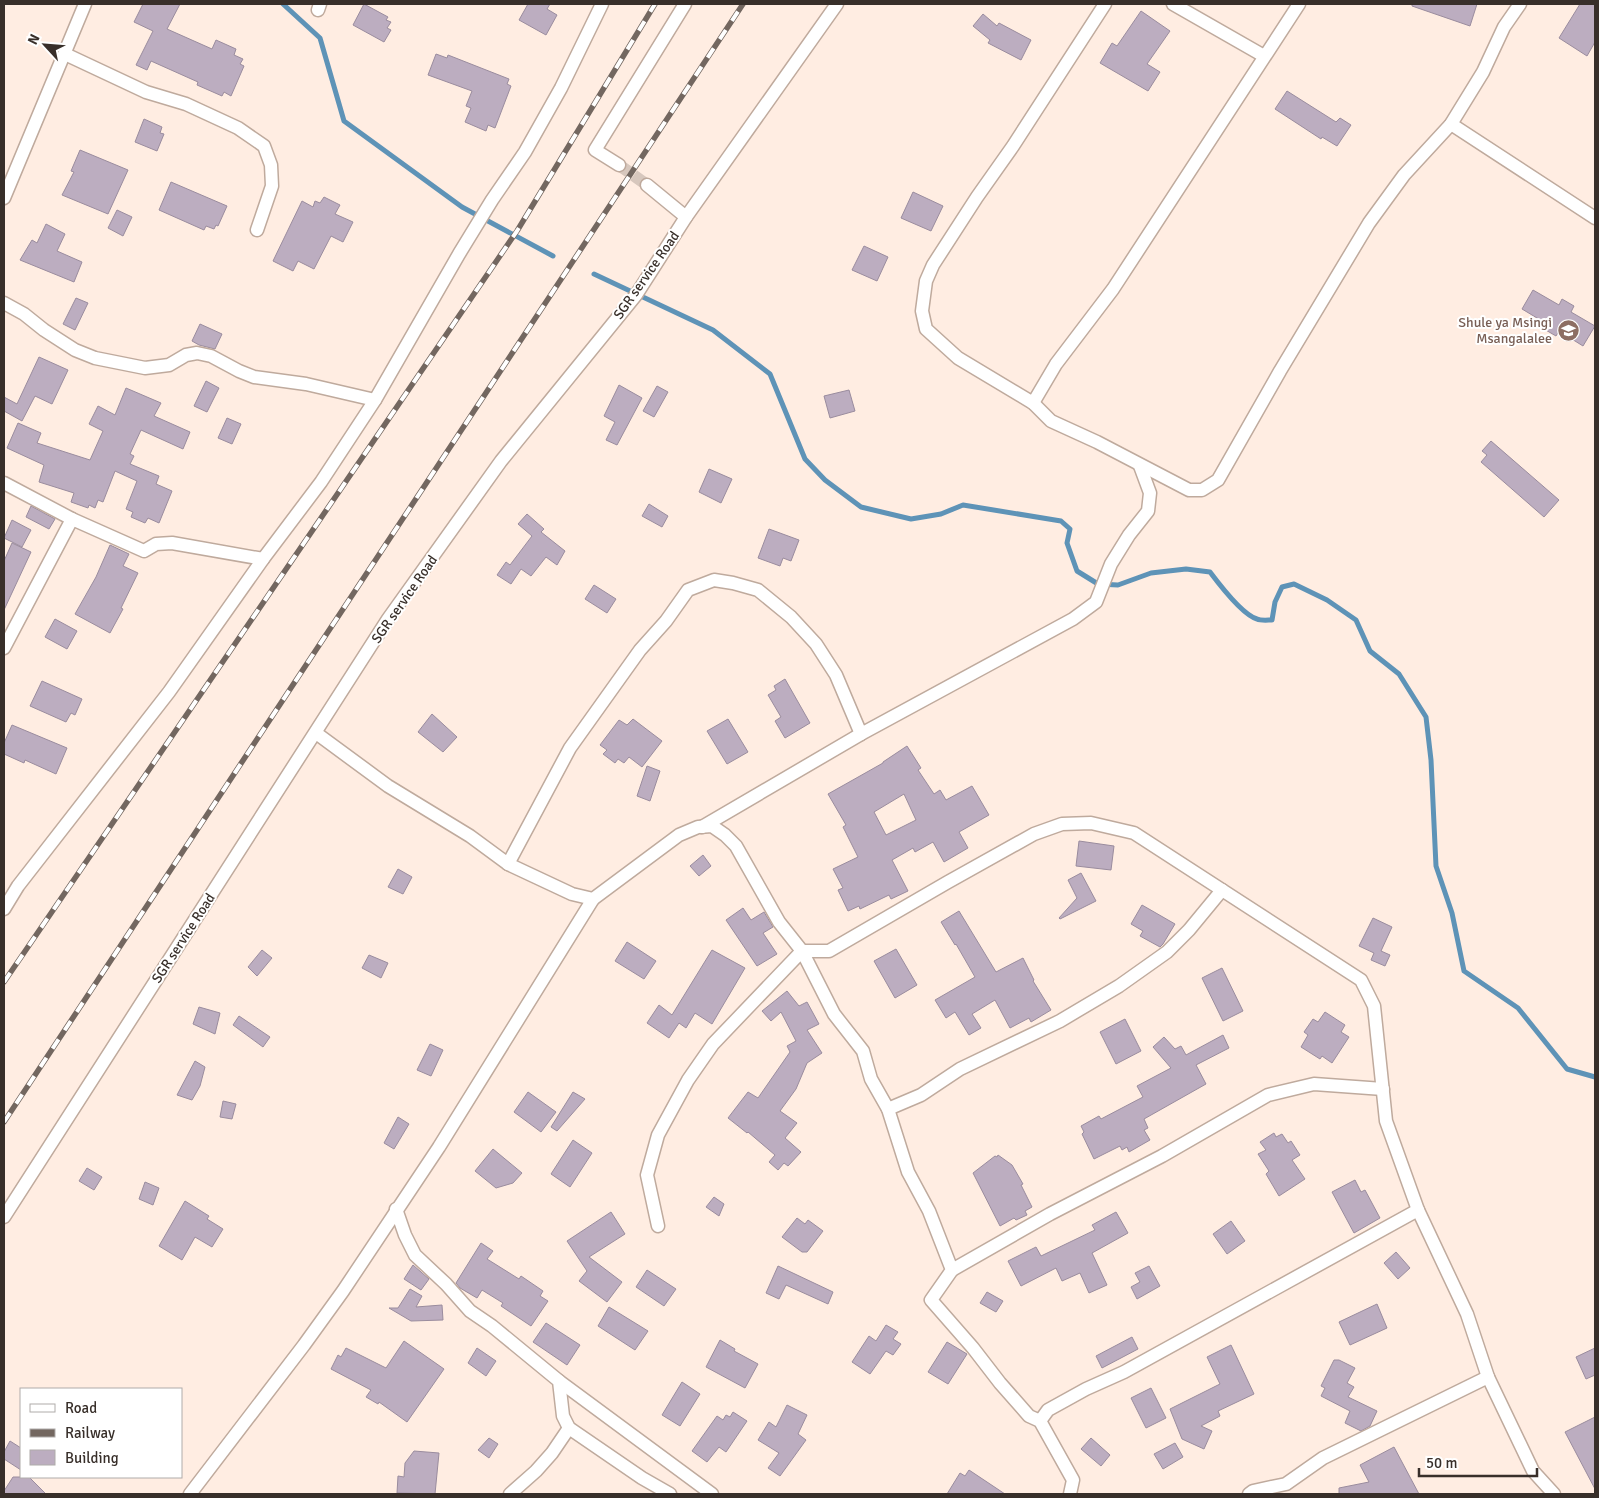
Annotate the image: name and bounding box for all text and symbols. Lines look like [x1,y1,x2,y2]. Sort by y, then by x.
north arrow [20,20,70,70]
text: N [24,31,44,48]
street label: SGR service Road [610,228,683,323]
place label: Shule ya Msingi Msangalalee [1458,314,1552,347]
school or university icon: Shule ya Msingi Msangalalee [1556,318,1580,342]
street label: SGR service Road [368,552,441,647]
street label: SGR service Road [148,890,219,986]
legend [20,1388,182,1478]
text: Road [65,1399,97,1417]
text: Railway [65,1424,115,1442]
scale bar [1419,1446,1536,1478]
text: Building [65,1449,119,1467]
text: 50 m [1426,1454,1457,1472]

